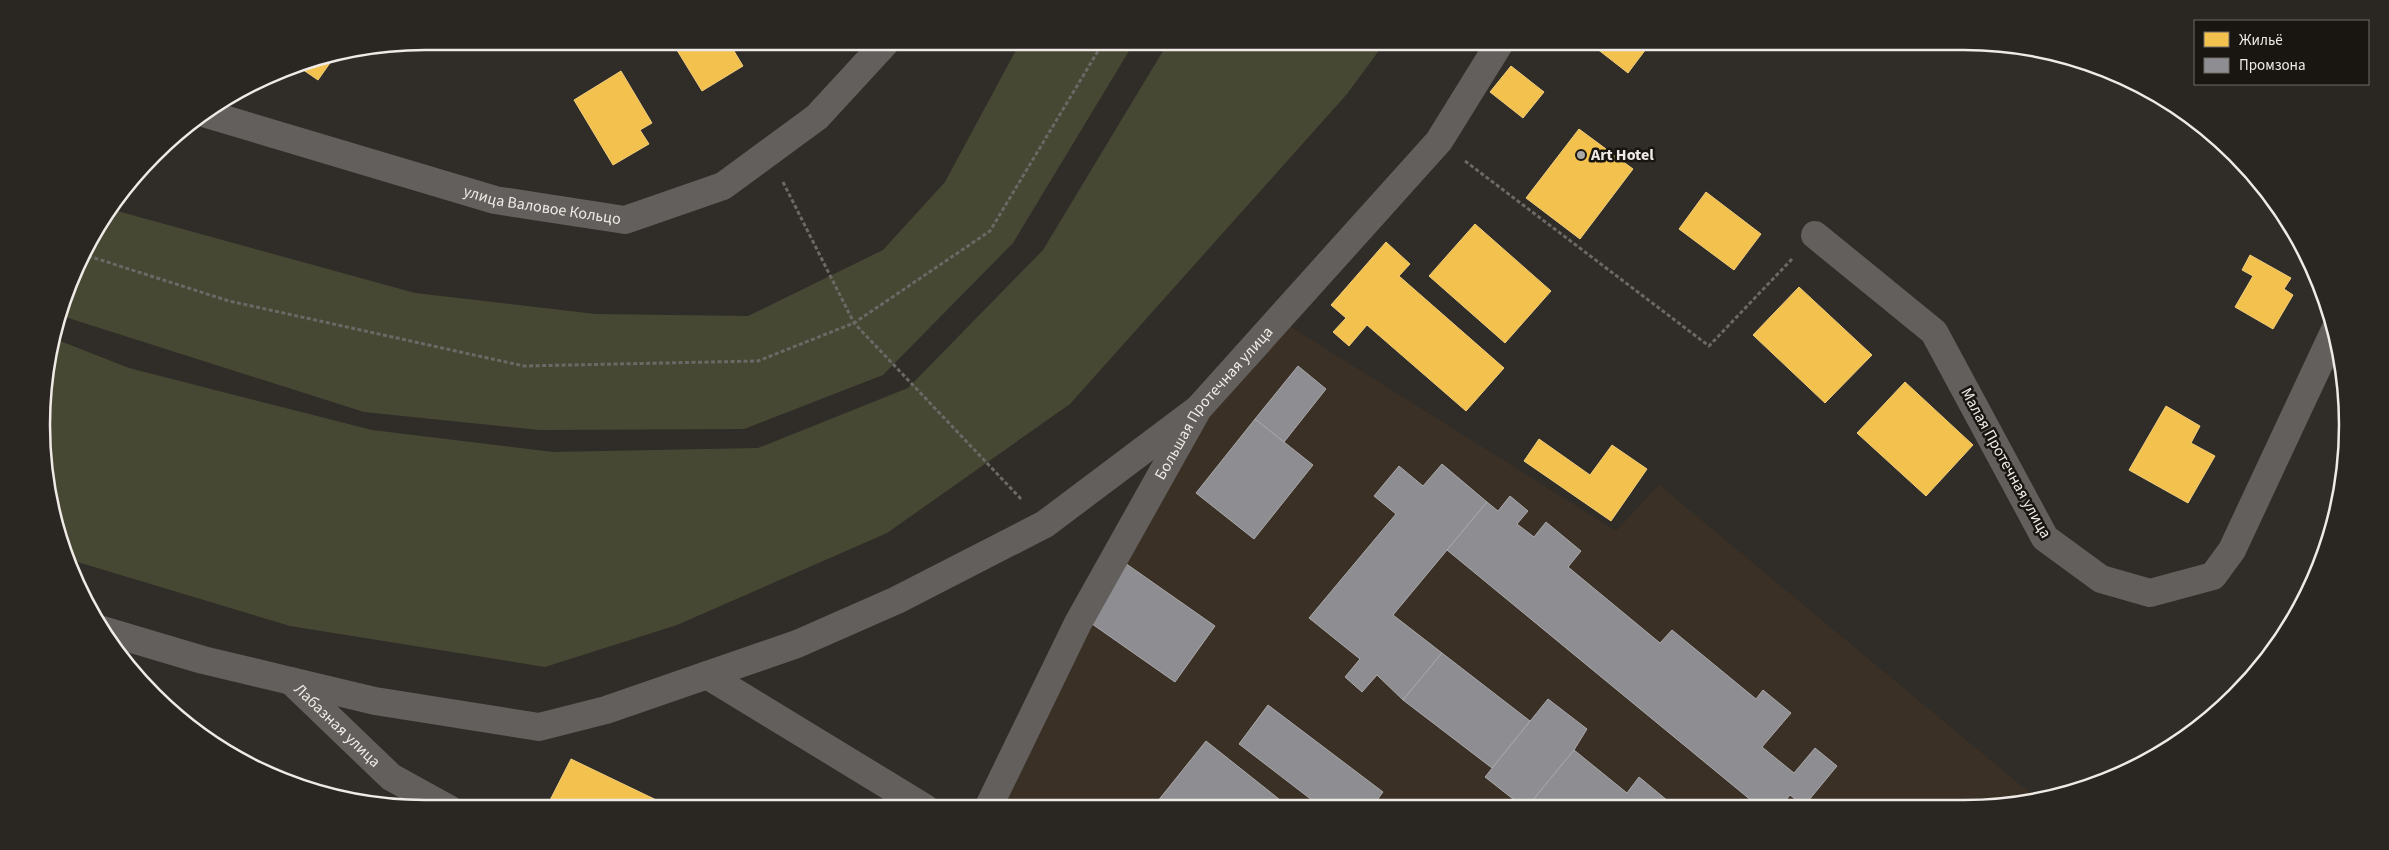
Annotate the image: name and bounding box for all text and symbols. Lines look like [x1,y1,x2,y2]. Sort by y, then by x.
legend [2194,20,2369,85]
text: Жильё [2239,30,2283,51]
text: Промзона [2239,55,2306,76]
place label: Art Hotel [1590,144,1654,166]
marker: Art Hotel [1575,149,1587,161]
street label: улица Валовое Кольцо [461,180,622,230]
street label: Большая Протечная улица [1149,322,1278,484]
street label: Малая Протечная улица [1955,384,2057,542]
street label: Лабазная улица [289,679,386,772]

